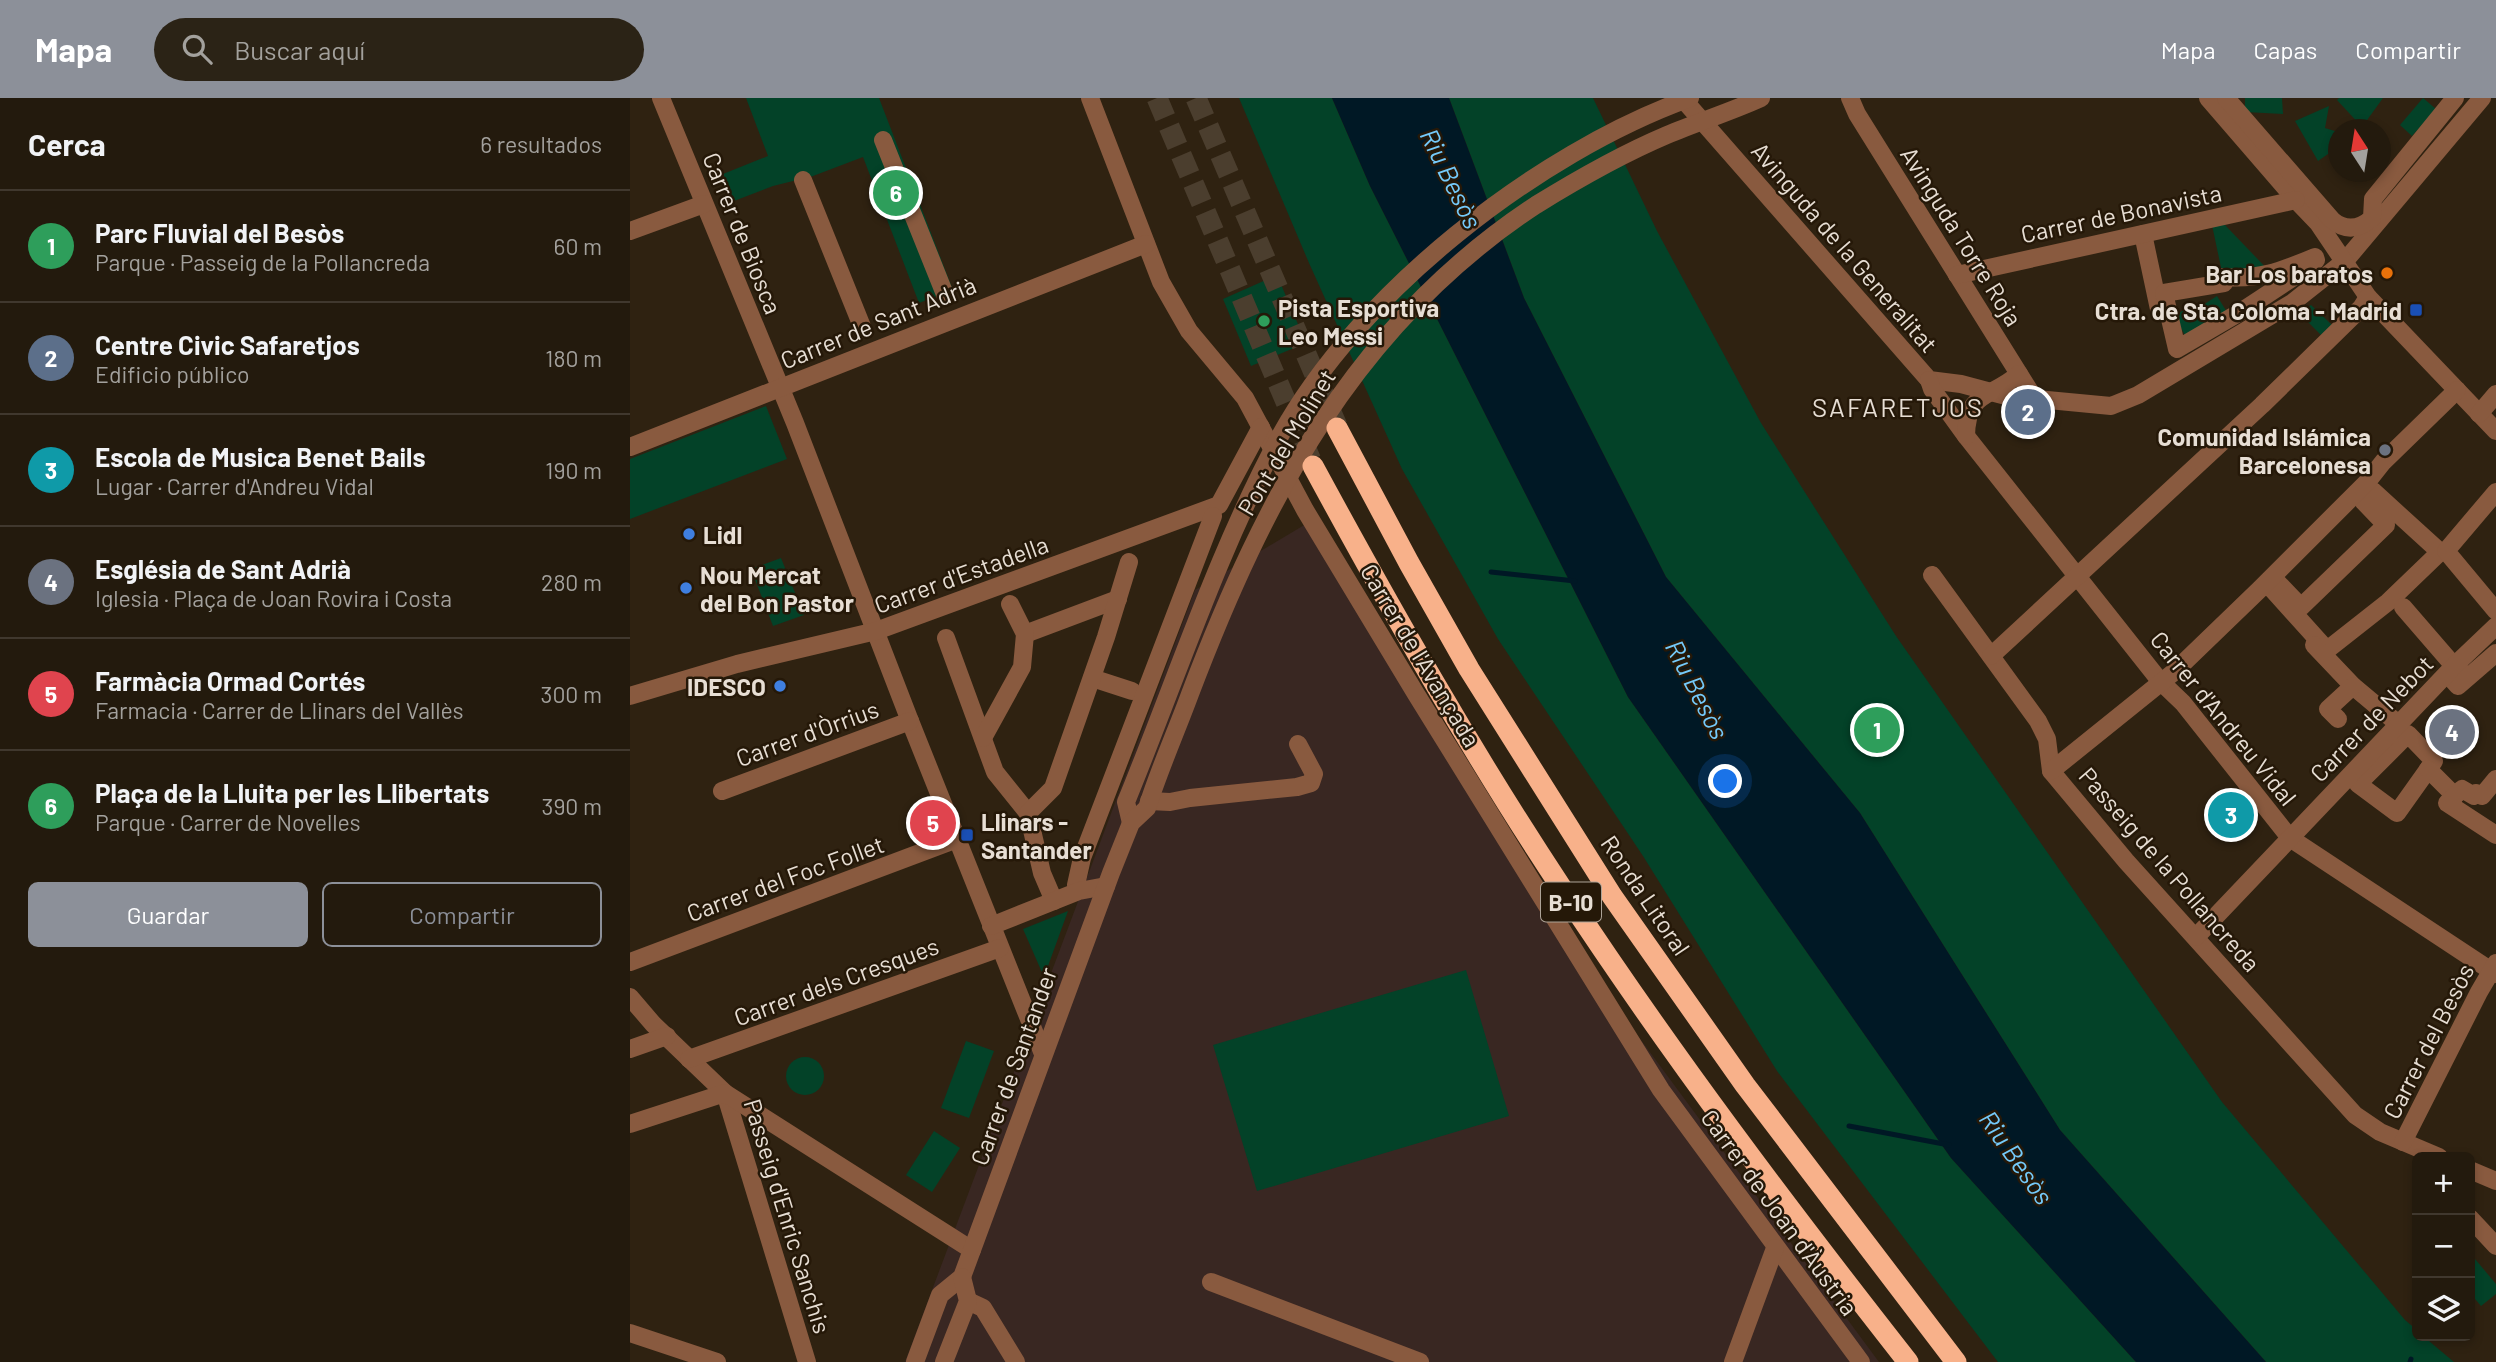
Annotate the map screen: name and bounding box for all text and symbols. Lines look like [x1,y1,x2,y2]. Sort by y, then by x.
search box [154,18,644,81]
text: Mapa [35,29,112,69]
icon: search [178,30,216,68]
text: Buscar aquí [234,34,365,65]
text: Mapa [2161,35,2216,64]
text: Capas [2254,35,2317,64]
text: Compartir [2355,35,2461,64]
north arrow [2328,119,2391,182]
water label: Riu Besòs [1415,123,1489,233]
text: Cerca [28,126,106,162]
text: 6 resultados [480,130,602,158]
street label: Avinguda de la Generalitat [1746,136,1944,358]
street label: Avinguda Torre Roja [1895,141,2029,331]
street label: Carrer de Biosca [697,148,789,318]
pin: 6 [873,167,919,219]
street label: Carrer de Bonavista [2018,178,2224,248]
text: Parc Fluvial del Besòs [95,217,344,248]
text: 1 [47,232,55,260]
text: 60 m [554,232,602,260]
text: Parque · Passeig de la Pollancreda [95,248,430,276]
place label: Bar Los baratos [2206,259,2373,288]
marker: Bar Los baratos [2379,265,2395,281]
street label: Carrer de Sant Adrià [776,270,980,374]
place label: Pista Esportiva Leo Messi [1278,293,1439,350]
place label: Ctra. de Sta. Coloma - Madrid [2095,296,2402,325]
marker: Ctra. de Sta. Coloma - Madrid [2408,302,2424,318]
marker: Pista Esportiva Leo Messi [1256,313,1272,329]
text: Centre Civic Safaretjos [95,329,360,360]
text: 2 [45,344,57,372]
text: 180 m [545,344,602,372]
text: Edificio público [95,360,250,388]
street label: Pont del Molinet [1231,364,1341,520]
pin: 2 [2005,386,2051,438]
district label: SAFARETJOS [1812,391,1984,422]
place label: Comunidad Islámica Barcelonesa [2157,422,2371,479]
text: Escola de Musica Benet Bails [95,441,425,472]
marker: Comunidad Islámica Barcelonesa [2377,442,2393,458]
text: 3 [45,456,57,484]
text: 190 m [545,456,602,484]
text: Lugar · Carrer d'Andreu Vidal [95,472,374,500]
place label: Lidl [703,520,742,549]
marker: Lidl [681,526,697,542]
street label: Carrer d'Estadella [870,529,1052,619]
text: Església de Sant Adrià [95,553,351,584]
street label: Carrer de l'Avançada [1355,558,1487,752]
place label: Nou Mercat del Bon Pastor [700,560,854,617]
text: 4 [44,568,58,596]
text: 280 m [541,568,602,596]
marker: Nou Mercat del Bon Pastor [678,580,694,596]
text: Iglesia · Plaça de Joan Rovira i Costa [95,584,452,612]
street label: Carrer d'Andreu Vidal [2145,625,2303,811]
water label: Riu Besòs [1660,634,1736,744]
street label: Carrer de Nebot [2303,649,2439,787]
text: Farmàcia Ormad Cortés [95,665,365,696]
place label: IDESCO [687,672,766,701]
marker: IDESCO [772,678,788,694]
text: 5 [45,680,57,708]
text: 300 m [541,680,602,708]
street label: Carrer d'Òrrius [732,694,882,772]
text: Farmacia · Carrer de Llinars del Vallès [95,696,464,724]
pin: 1 [1854,704,1900,756]
pin: 4 [2429,706,2475,758]
street label: Passeig de la Pollancreda [2073,761,2267,977]
your location [1708,764,1742,798]
text: Plaça de la Lluita per les Llibertats [95,777,489,808]
pin: 3 [2208,789,2254,841]
text: 6 [45,792,57,820]
text: 390 m [542,792,602,820]
pin: 5 [910,797,956,849]
place label: Llinars - Santander [981,807,1092,864]
text: Parque · Carrer de Novelles [95,808,361,836]
marker: Llinars - Santander [959,827,975,843]
street label: Carrer del Foc Follet [682,829,888,927]
street label: Ronda Litoral [1595,830,1697,960]
button: Guardar [28,882,308,947]
button: Compartir [322,882,602,947]
road number: B-10 [1541,882,1601,922]
street label: Carrer dels Cresques [730,930,942,1032]
street label: Carrer del Besòs [2376,959,2480,1123]
street label: Carrer de Santander [964,963,1062,1169]
street label: Passeig d'Enric Sanchis [739,1095,837,1337]
street label: Carrer de Joan d'Àustria [1695,1103,1865,1321]
water label: Riu Besòs [1974,1104,2060,1210]
map controls [2412,1152,2475,1341]
button: + [2412,1152,2475,1215]
button: − [2412,1215,2475,1278]
button: layers [2412,1278,2475,1341]

